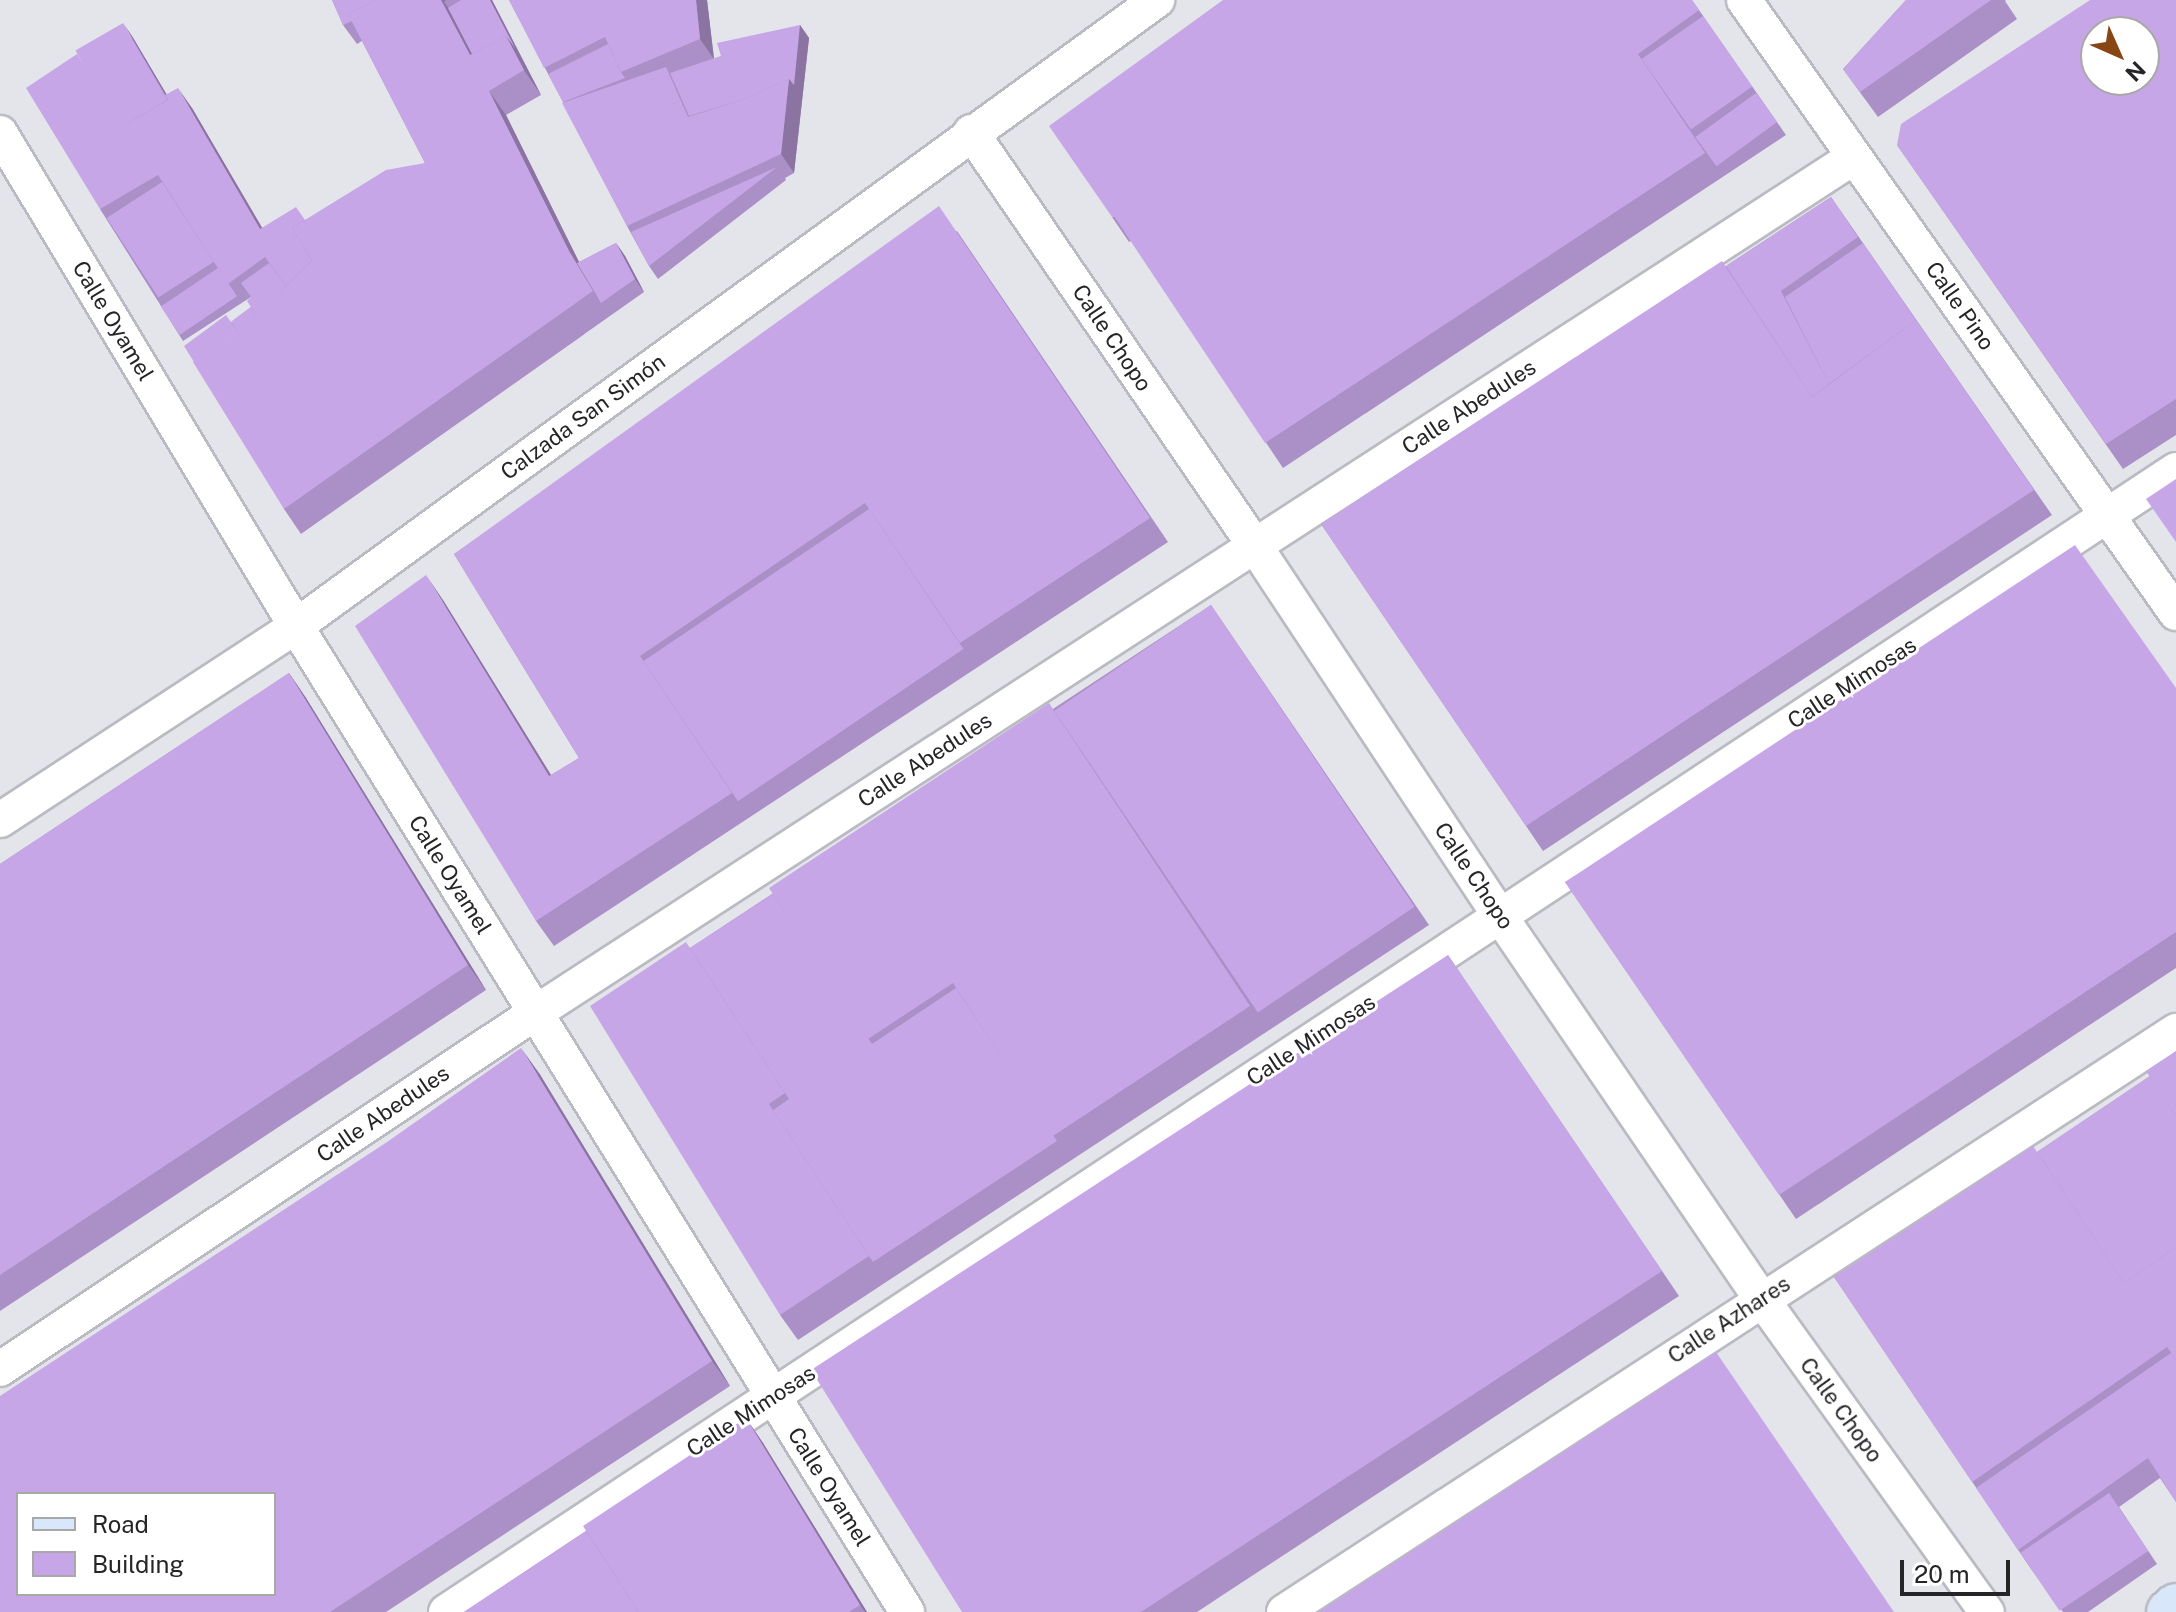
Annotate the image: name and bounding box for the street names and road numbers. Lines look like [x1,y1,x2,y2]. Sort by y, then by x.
street label: Calle Oyamel [67,256,159,386]
street label: Calle Pino [1920,257,2000,355]
street label: Calle Chopo [1067,280,1157,396]
street label: Calzada San Simón [496,348,670,486]
street label: Calle Abedules [1397,354,1541,460]
street label: Calle Mimosas [1783,632,1921,734]
street label: Calle Abedules [853,707,997,813]
street label: Calle Oyamel [403,811,497,939]
street label: Calle Chopo [1429,818,1519,934]
street label: Calle Mimosas [1242,989,1380,1091]
street label: Calle Abedules [312,1060,454,1168]
street label: Calle Azhares [1663,1271,1795,1369]
street label: Calle Chopo [1794,1352,1888,1468]
street label: Calle Mimosas [682,1360,820,1462]
street label: Calle Oyamel [782,1423,876,1551]

